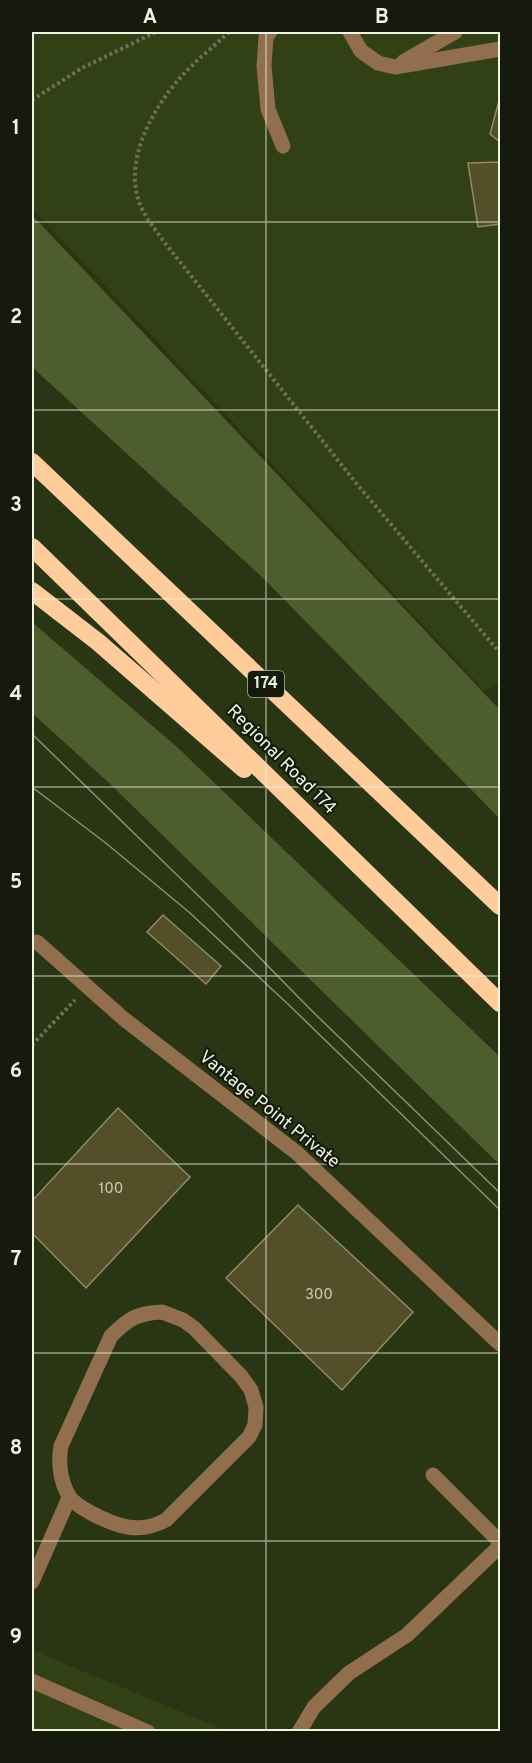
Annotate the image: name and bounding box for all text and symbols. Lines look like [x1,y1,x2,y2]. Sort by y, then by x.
text: A [143,5,157,31]
text: B [375,5,389,31]
text: 1 [12,116,20,142]
text: 2 [10,305,22,331]
text: 3 [10,493,22,519]
road number: 174 [248,671,284,697]
text: 4 [10,682,22,708]
street label: Regional Road 174 [221,700,341,820]
text: 5 [10,870,22,896]
street label: Vantage Point Private [194,1046,344,1174]
text: 6 [10,1059,22,1085]
house number: 100 [99,1180,123,1199]
text: 7 [11,1247,21,1273]
house number: 300 [305,1286,333,1305]
text: 8 [10,1436,22,1462]
text: 9 [10,1625,22,1651]

